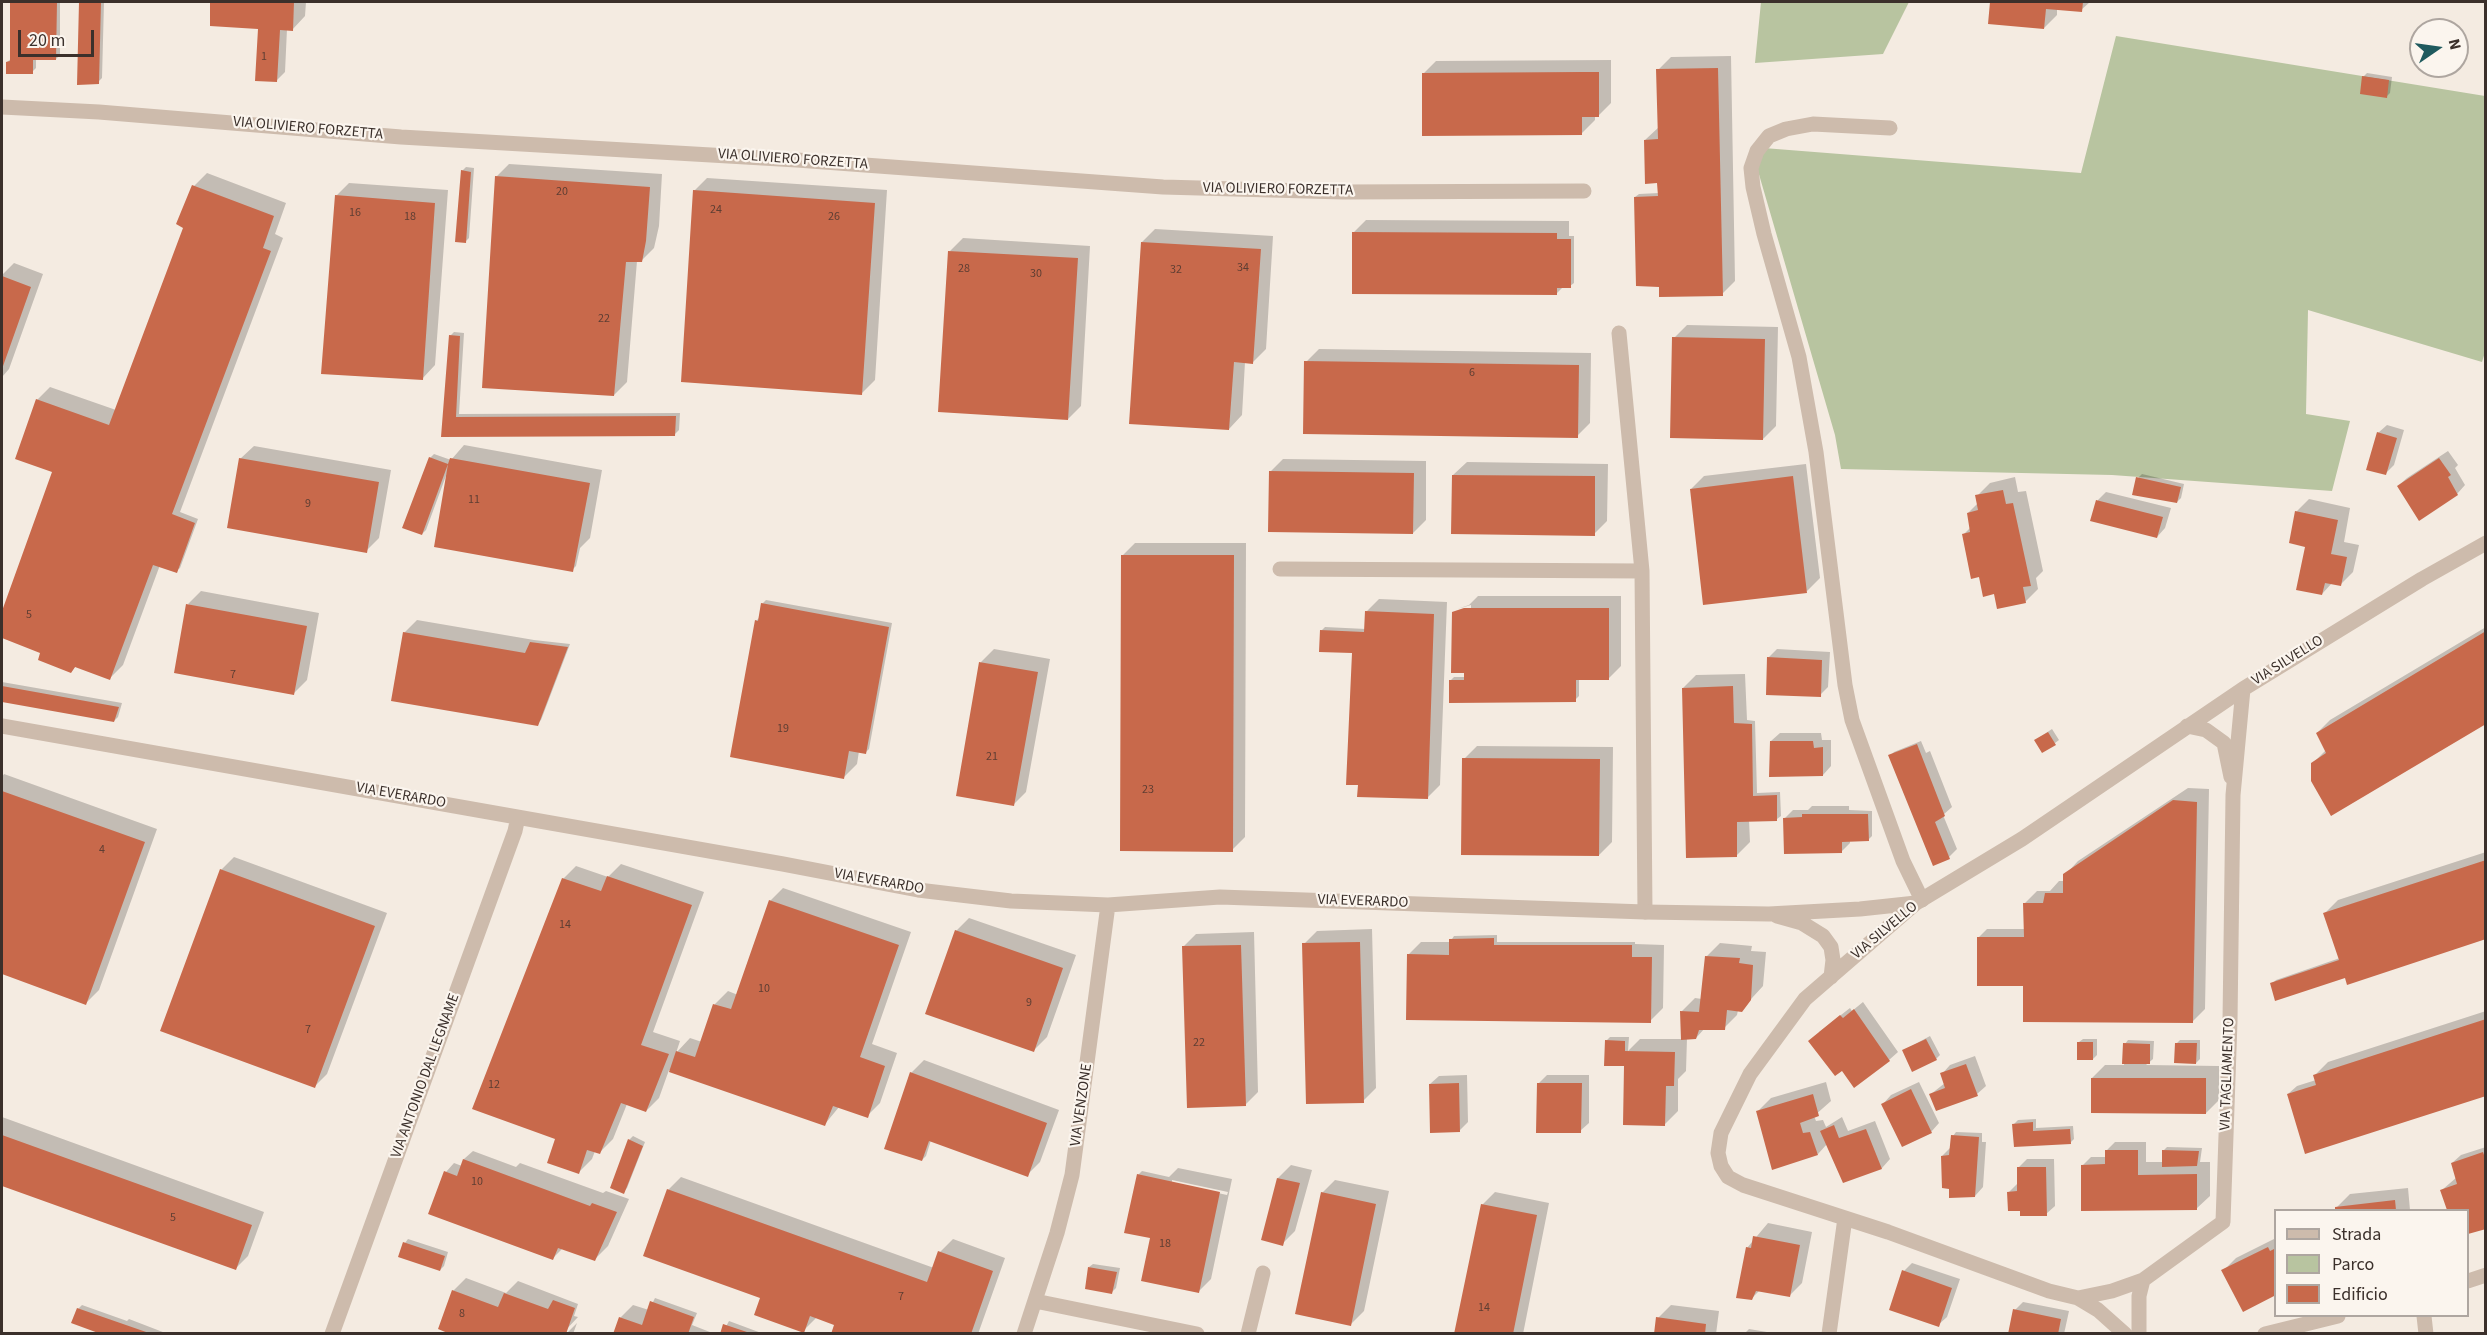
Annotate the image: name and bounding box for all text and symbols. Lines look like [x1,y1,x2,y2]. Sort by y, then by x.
scale bar [21,18,98,56]
north arrow [2409,18,2469,78]
text: 20 m [29,28,65,53]
text: N [2443,37,2467,52]
house number: 1 [261,50,267,64]
street label: VIA OLIVIERO FORZETTA [232,113,384,145]
street label: VIA OLIVIERO FORZETTA [717,146,869,174]
street label: VIA OLIVIERO FORZETTA [1203,180,1353,200]
house number: 20 [556,185,568,199]
house number: 24 [710,203,722,217]
house number: 16 [349,206,361,220]
house number: 18 [404,210,416,224]
house number: 26 [828,210,840,224]
house number: 34 [1237,261,1249,275]
house number: 28 [958,262,970,276]
house number: 32 [1170,263,1182,277]
house number: 30 [1030,267,1042,281]
house number: 22 [598,312,610,326]
house number: 6 [1469,366,1475,380]
house number: 11 [468,493,480,507]
house number: 9 [305,497,311,511]
house number: 5 [26,608,32,622]
street label: VIA SILVELLO [2249,632,2327,690]
house number: 7 [230,668,236,682]
house number: 19 [777,722,789,736]
house number: 21 [986,750,998,764]
street label: VIA EVERARDO [355,779,447,813]
house number: 23 [1142,783,1154,797]
house number: 4 [99,843,105,857]
street label: VIA EVERARDO [833,865,925,899]
street label: VIA EVERARDO [1317,891,1409,913]
street label: VIA SILVELLO [1848,898,1922,964]
house number: 14 [559,918,571,932]
house number: 10 [758,982,770,996]
street label: VIA ANTONIO DAL LEGNAME [388,991,464,1161]
house number: 9 [1026,996,1032,1010]
street label: VIA TAGLIAMENTO [2217,1017,2239,1131]
house number: 7 [305,1023,311,1037]
house number: 22 [1193,1036,1205,1050]
street label: VIA VENZONE [1067,1062,1097,1148]
house number: 12 [488,1078,500,1092]
house number: 10 [471,1175,483,1189]
legend [2274,1209,2469,1317]
house number: 5 [170,1211,176,1225]
text: Strada [2332,1222,2381,1247]
house number: 18 [1159,1237,1171,1251]
text: Parco [2332,1252,2374,1277]
text: Edificio [2332,1282,2388,1307]
house number: 7 [898,1290,904,1304]
house number: 14 [1478,1301,1490,1315]
house number: 8 [459,1307,465,1321]

